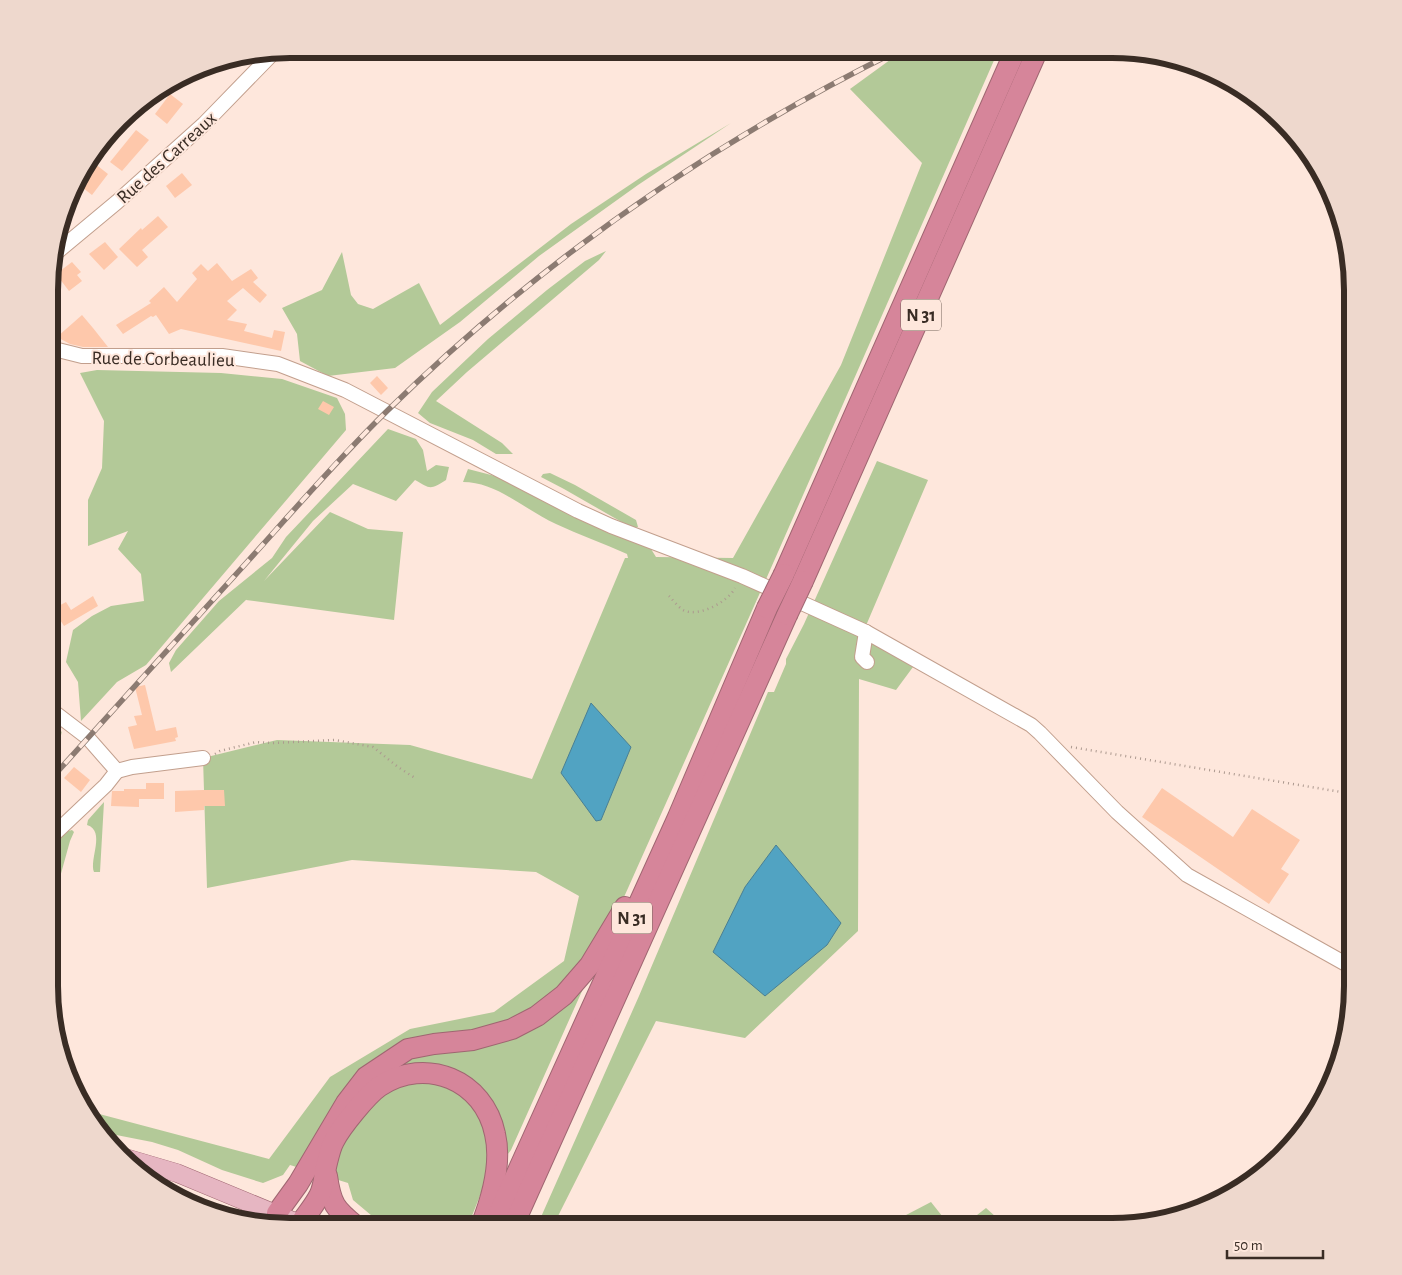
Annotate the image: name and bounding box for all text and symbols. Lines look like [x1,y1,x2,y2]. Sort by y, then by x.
street label: Rue des Carreaux [114,109,220,208]
road number: N 31 [901,300,941,330]
street label: Rue de Corbeaulieu [91,349,235,370]
road number: N 31 [612,902,652,934]
scale bar [1227,1228,1323,1260]
text: 50 m [1234,1238,1263,1253]

